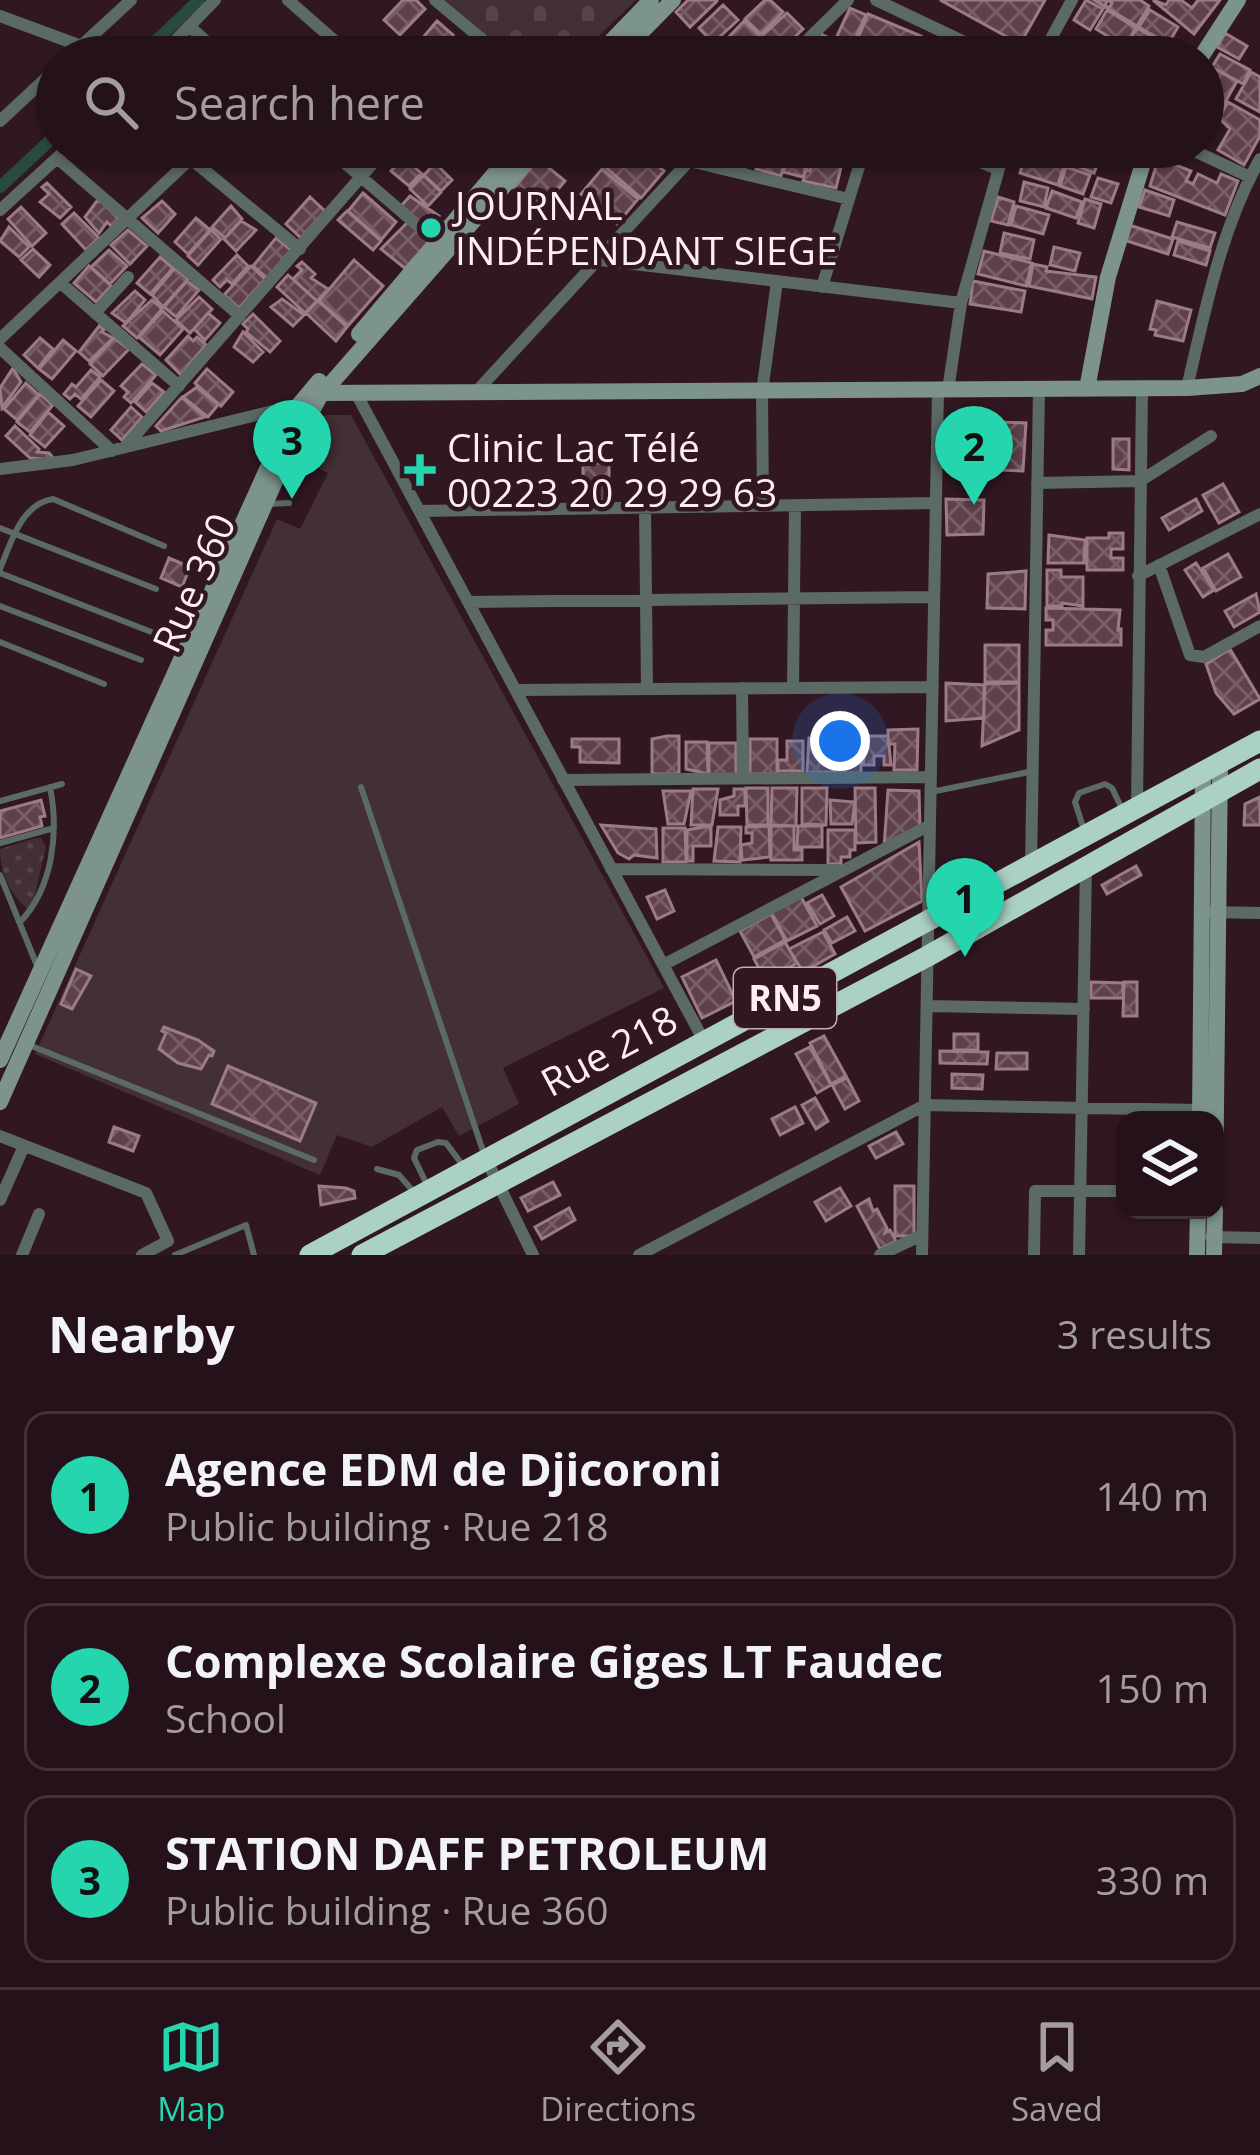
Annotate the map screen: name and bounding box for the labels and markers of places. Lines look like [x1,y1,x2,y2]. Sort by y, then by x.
place label: JOURNAL INDÉPENDANT SIEGE [451,178,838,276]
marker: JOURNAL INDÉPENDANT SIEGE [418,215,444,241]
pin: 3 [253,400,331,499]
pin: 2 [935,406,1013,505]
place label: Clinic Lac Télé 00223 20 29 29 63 [447,420,777,518]
marker: Clinic Lac Télé 00223 20 29 29 63 [404,454,436,486]
pin: 1 [926,858,1004,957]

